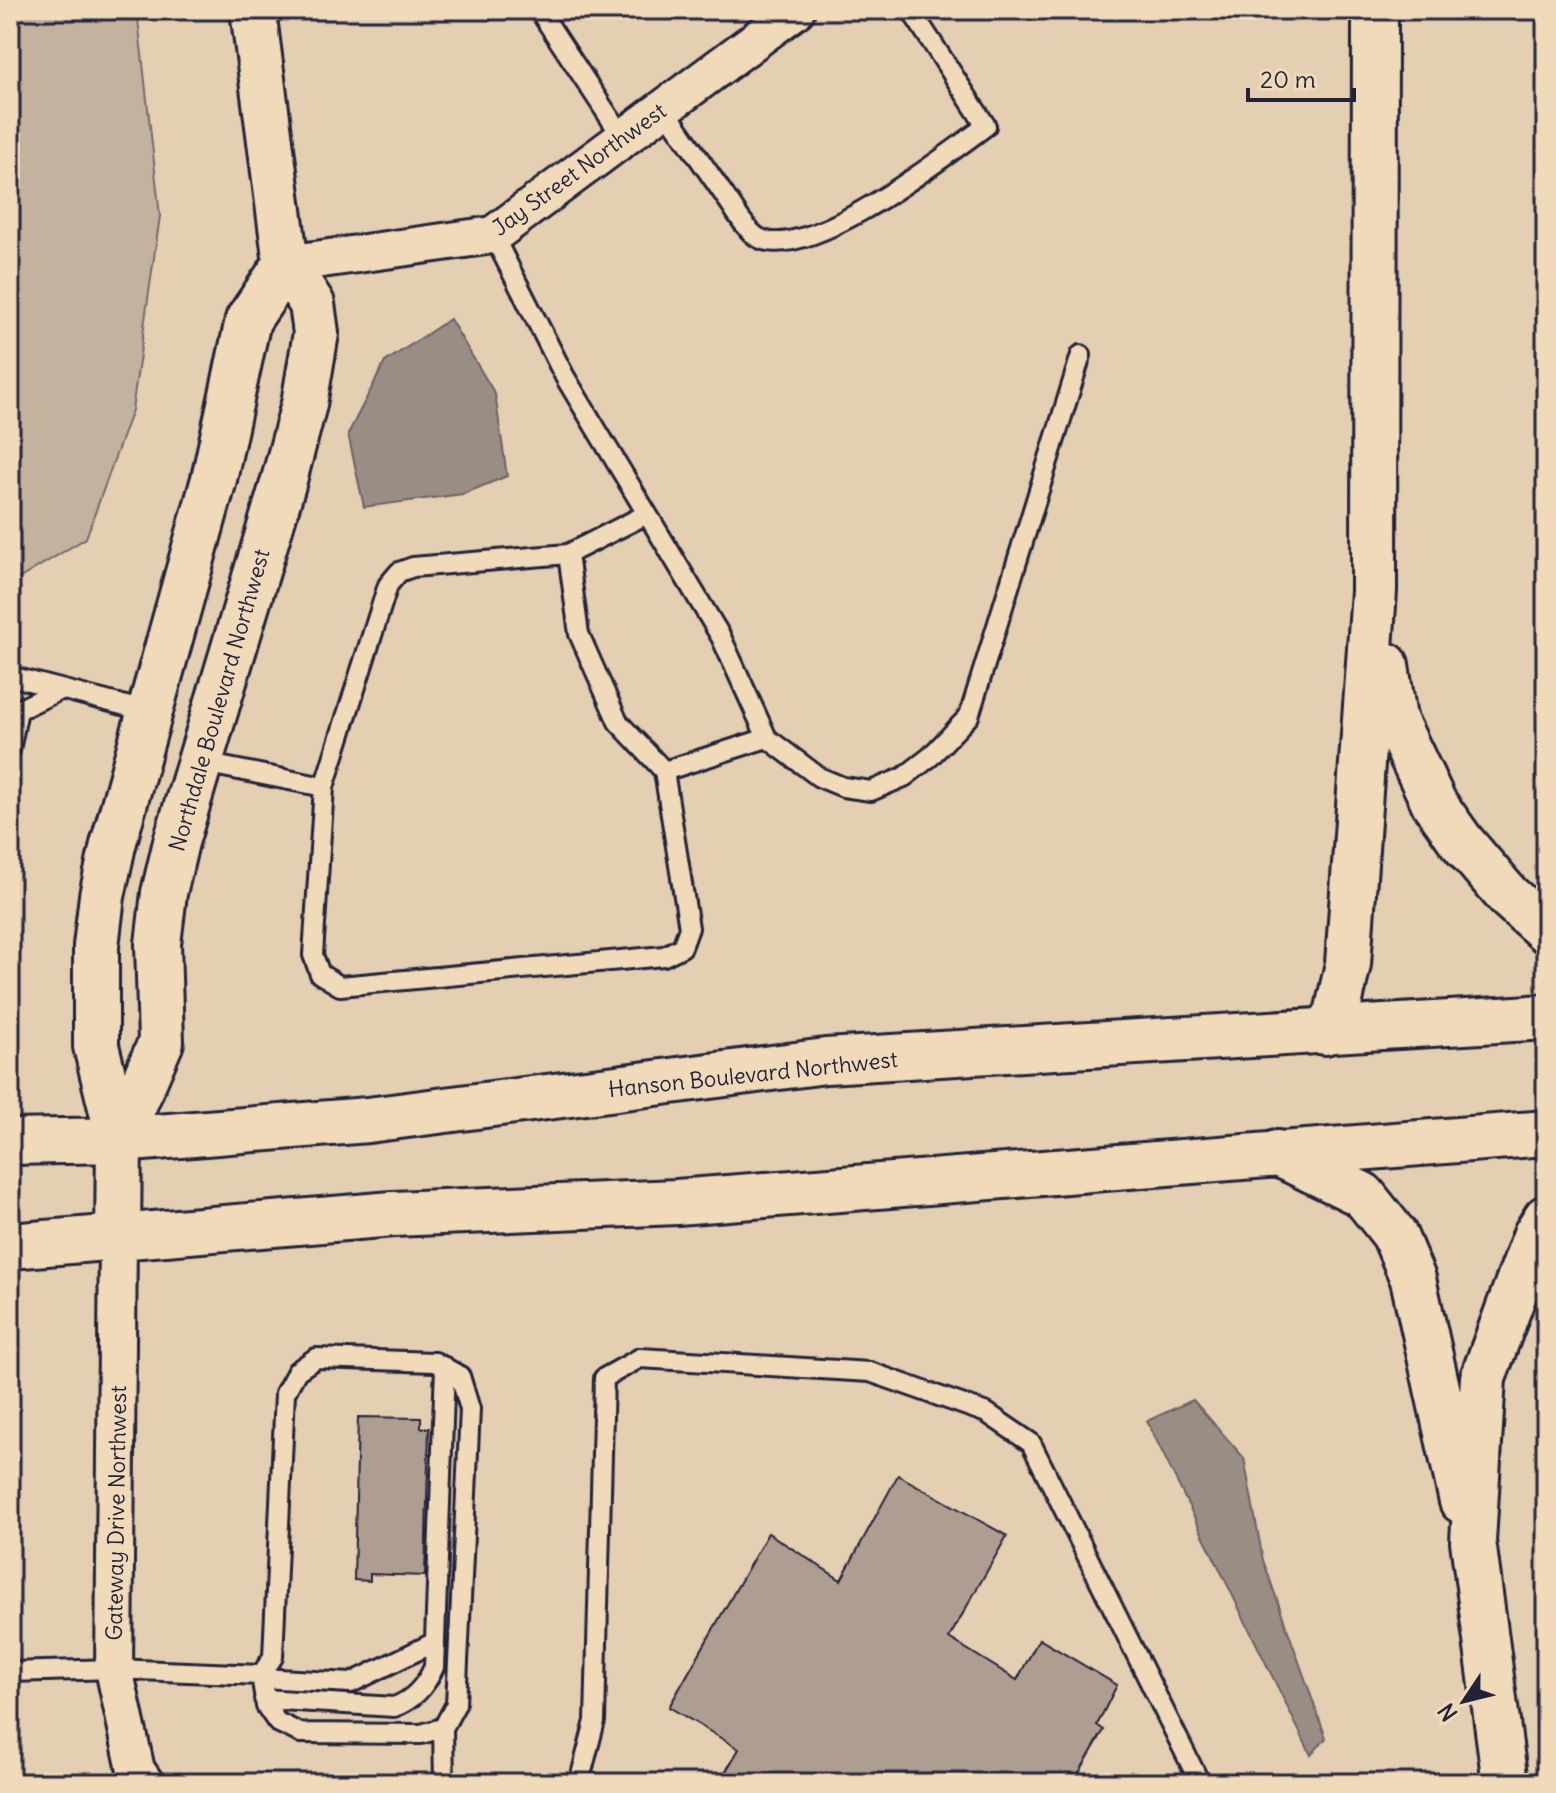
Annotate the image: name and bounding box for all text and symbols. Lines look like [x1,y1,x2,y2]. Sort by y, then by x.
scale bar [1248,52,1354,102]
text: 20 m [1260,64,1316,94]
street label: Jay Street Northwest [487,96,671,242]
street label: Northdale Boulevard Northwest [162,546,276,854]
street label: Hanson Boulevard Northwest [607,1045,899,1103]
street label: Gateway Drive Northwest [100,1385,132,1641]
north arrow [1424,1661,1504,1741]
text: N [1432,1698,1463,1727]

